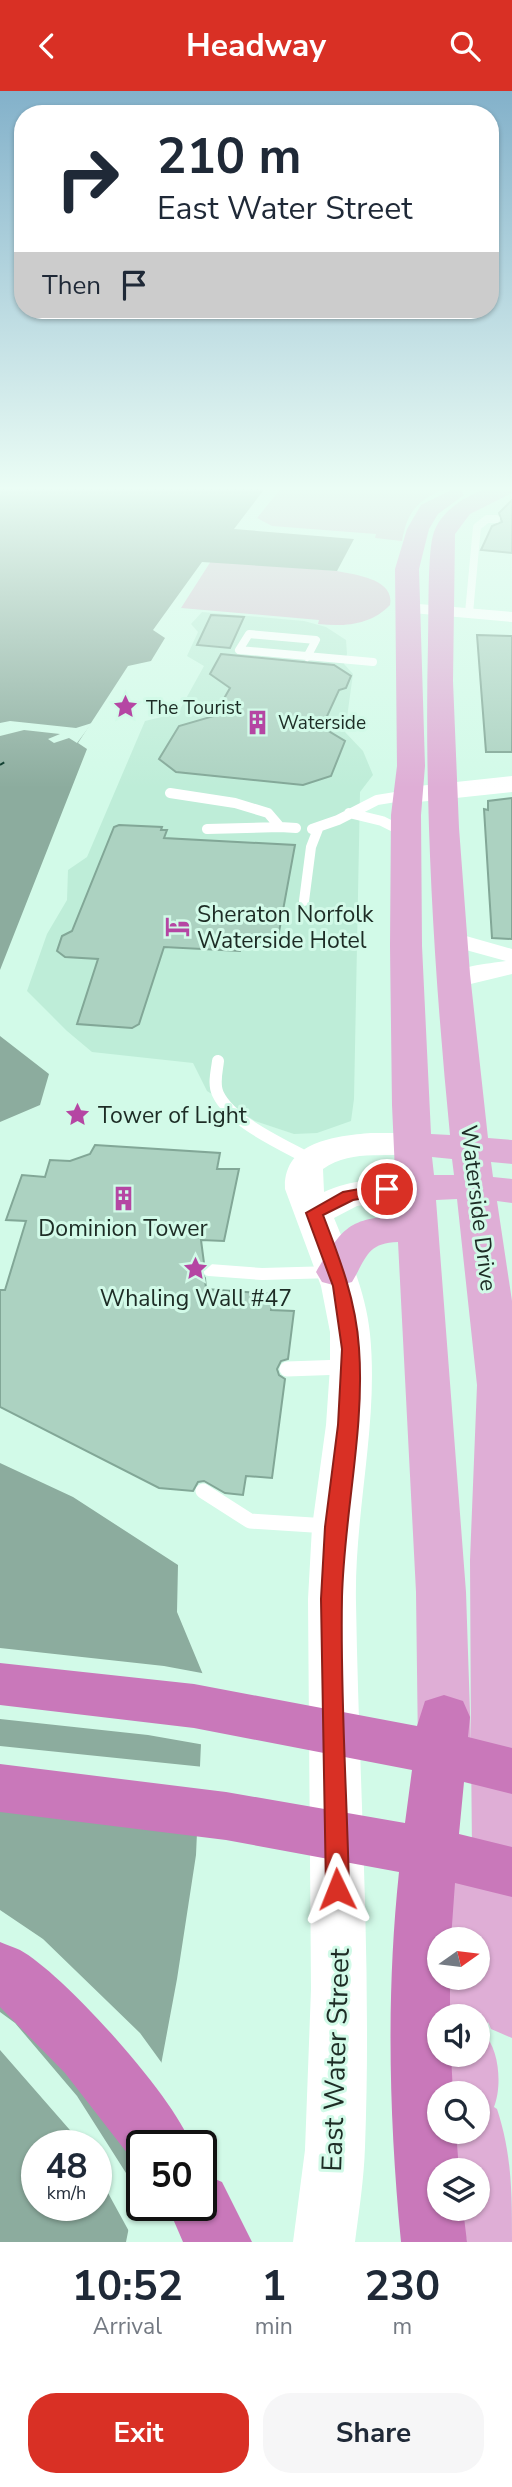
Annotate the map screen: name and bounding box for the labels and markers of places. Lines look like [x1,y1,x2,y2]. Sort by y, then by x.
place icon: The Tourist [112,693,140,721]
place label: The Tourist [146,695,242,721]
building icon: Waterside [244,708,272,736]
place label: Waterside [278,710,366,736]
place label: Sheraton Norfolk Waterside Hotel [197,899,374,956]
hotel icon: Sheraton Norfolk Waterside Hotel [163,913,191,941]
place label: Tower of Light [98,1100,248,1131]
place icon: Tower of Light [64,1101,92,1129]
pin [357,1159,417,1219]
building icon: Dominion Tower [109,1184,137,1212]
place label: Dominion Tower [38,1213,208,1244]
place icon: Whaling Wall #47 [182,1254,210,1282]
place label: Whaling Wall #47 [100,1283,292,1314]

